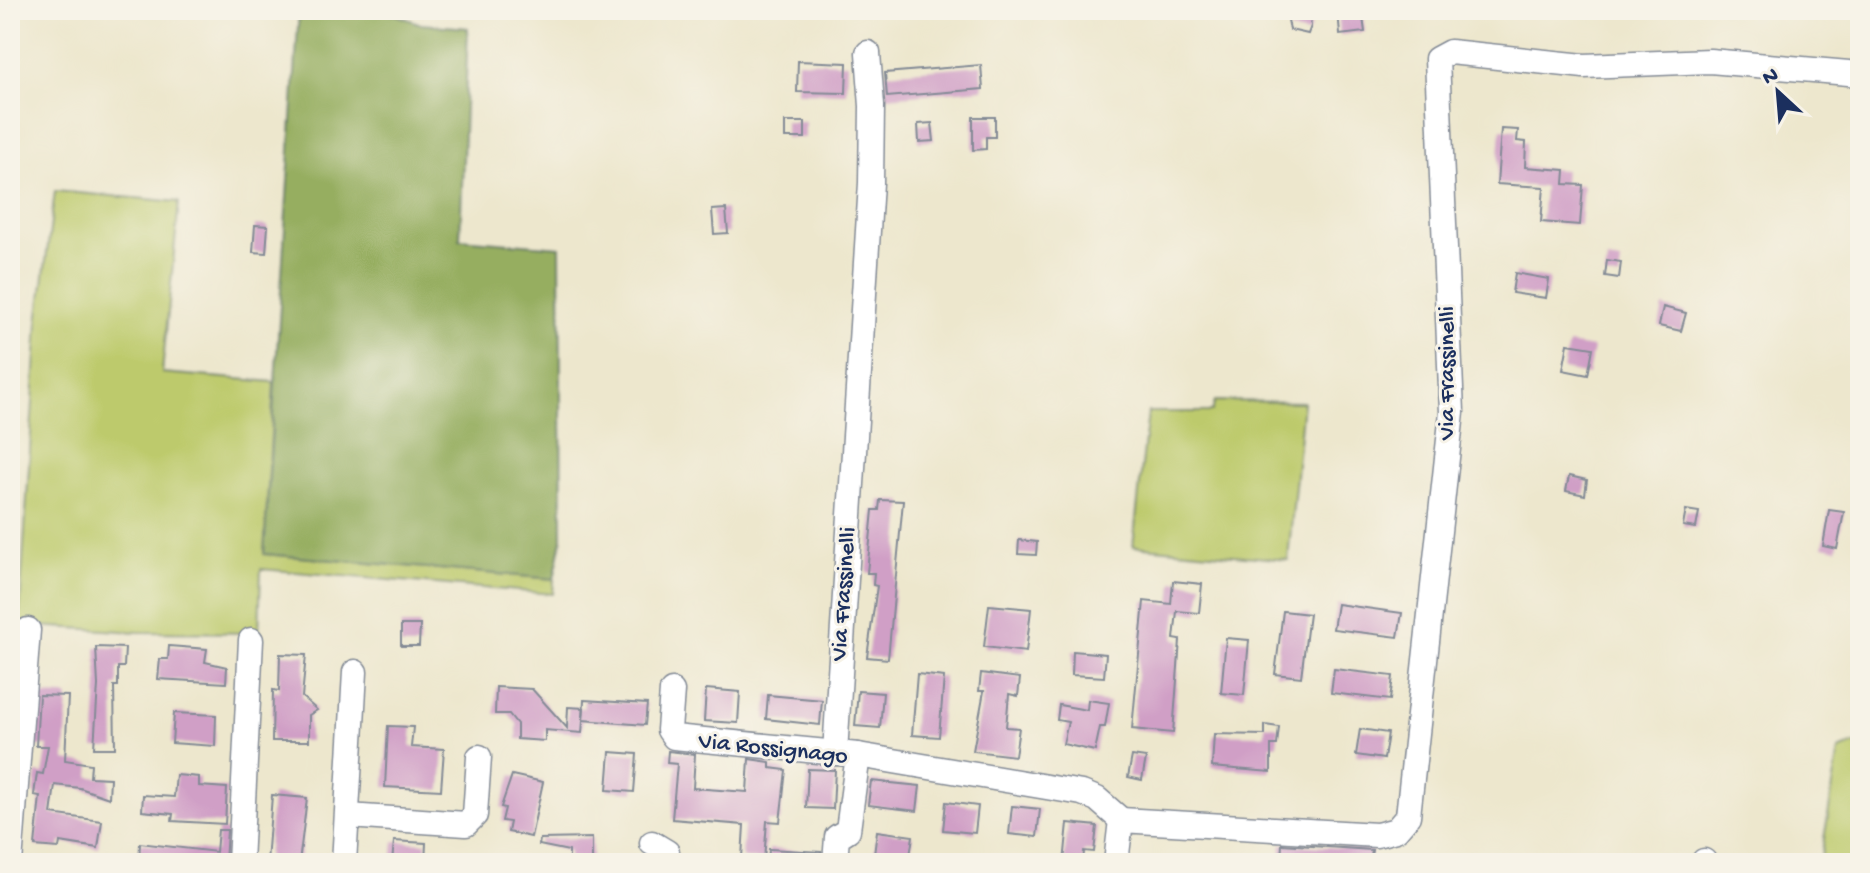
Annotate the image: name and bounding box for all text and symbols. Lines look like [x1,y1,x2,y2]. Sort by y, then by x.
north arrow [1738,52,1818,132]
text: N [1759,63,1783,92]
street label: Via Frassinelli [1434,306,1463,441]
street label: Via Frassinelli [826,526,864,663]
street label: Via Rossignago [696,728,849,772]

